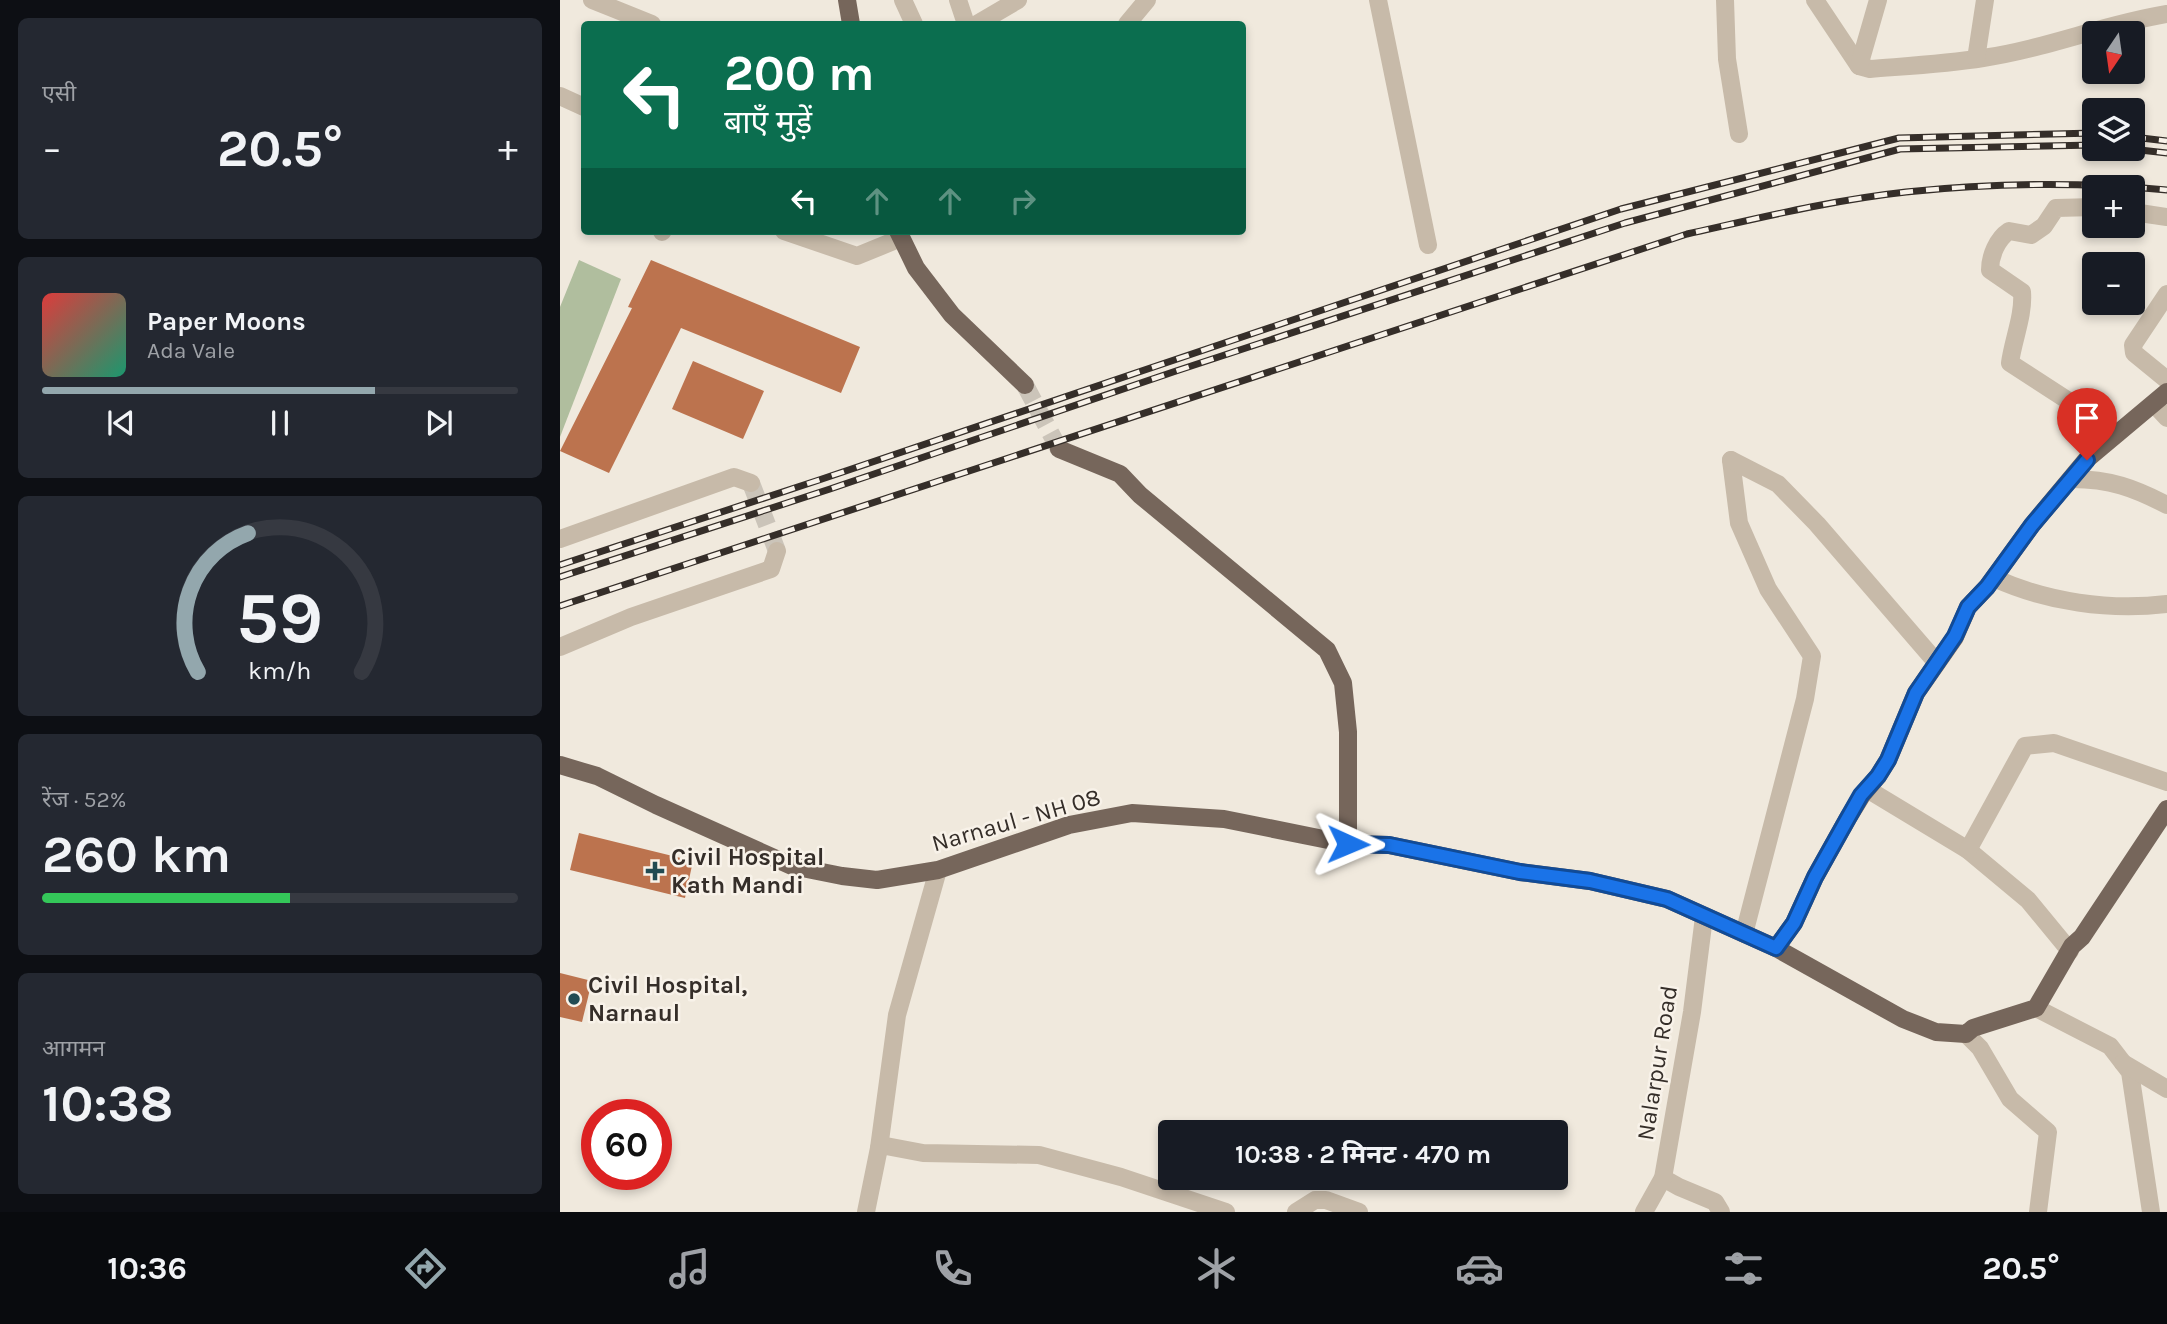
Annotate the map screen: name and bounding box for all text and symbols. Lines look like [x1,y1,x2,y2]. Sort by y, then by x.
north arrow [2082,21,2146,84]
map controls [2082,21,2145,315]
text: 200 m [724,45,875,102]
icon: left [609,49,700,140]
text: एसी [42,80,76,107]
button: layers [2082,98,2145,161]
text: बाएँ मुड़ें [724,104,812,141]
text: 20.5° [217,118,343,179]
text: − [42,126,62,171]
text: + [498,126,518,171]
button: + [2082,175,2145,238]
icon: left [785,182,823,220]
icon: ahead [858,182,896,220]
icon: ahead [931,182,969,220]
icon: right [1004,182,1042,220]
button: − [2082,252,2145,315]
text: Paper Moons [147,306,306,337]
text: Ada Vale [147,337,235,364]
pin [2057,388,2117,460]
icon: arrive [2068,399,2106,437]
icon: previous [102,404,140,442]
icon: pause [261,404,299,442]
icon: next [420,404,458,442]
text: 59 [237,575,323,660]
text: km/h [248,656,312,685]
street label: Narnaul - NH 08 [928,783,1104,857]
text: रेंज · 52% [42,786,127,813]
position arrow [1311,807,1385,881]
text: 260 km [42,824,231,885]
place label: Civil Hospital Kath Mandi [671,843,824,899]
marker: Civil Hospital Kath Mandi [645,861,665,881]
place label: Civil Hospital, Narnaul [588,971,747,1027]
street label: Nalarpur Road [1631,984,1683,1142]
marker: Civil Hospital, Narnaul [566,991,582,1007]
text: आगमन [42,1035,105,1062]
text: 10:38 [42,1073,173,1134]
speed limit sign: 60 [581,1099,672,1190]
text: 10:38 · 2 मिनट · 470 m [1235,1139,1491,1170]
icon: directions [401,1244,450,1293]
icon: music [665,1244,714,1293]
icon: phone [928,1244,977,1293]
icon: climate [1192,1244,1241,1293]
icon: car [1455,1244,1504,1293]
icon: filters [1719,1244,1768,1293]
text: 10:36 [107,1250,187,1287]
text: 20.5° [1982,1250,2060,1287]

